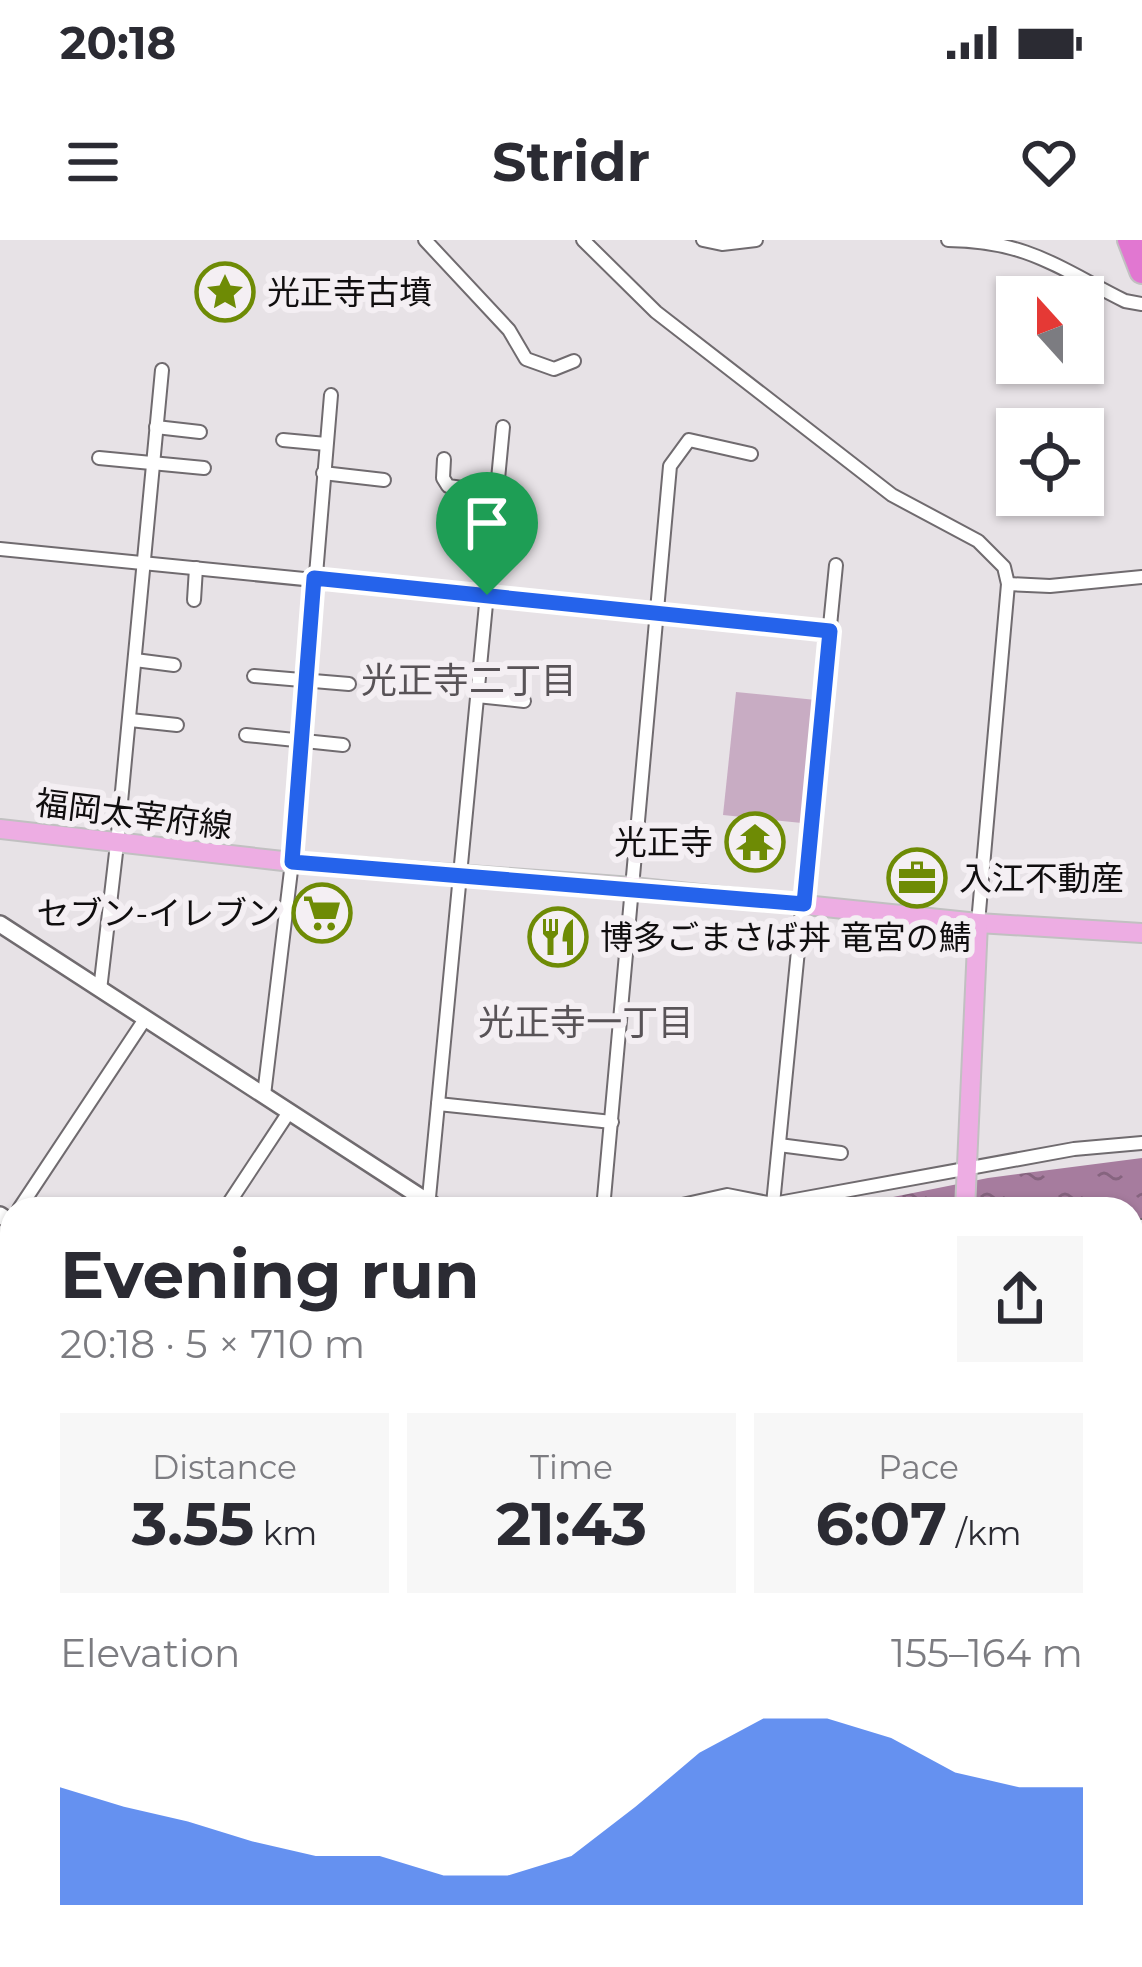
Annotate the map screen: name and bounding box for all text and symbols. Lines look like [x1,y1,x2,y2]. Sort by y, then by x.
text: 20:18 [60,15,176,70]
icon: menu [60,129,126,195]
text: Stridr [492,129,650,195]
icon: heart [1016,129,1082,195]
place icon: 光正寺古墳 [194,261,256,323]
place label: 光正寺古墳 [267,272,432,312]
north arrow [996,276,1104,384]
map controls [996,276,1104,516]
button: locate [996,408,1104,516]
pin [436,472,538,595]
icon: arrive [454,490,520,556]
district label: 光正寺二丁目 [361,658,577,702]
street label: 福岡太宰府線 [33,782,235,846]
temple icon: 光正寺 [724,811,786,873]
place label: 光正寺 [614,822,713,862]
office icon: 入江不動産 [886,847,948,909]
place label: 入江不動産 [959,858,1124,898]
supermarket icon: セブン-イレブン [291,882,353,944]
place label: セブン-イレブン [36,893,280,933]
restaurant icon: 博多ごまさば丼 竜宮の鯖 [527,906,589,968]
place label: 博多ごまさば丼 竜宮の鯖 [600,917,972,957]
district label: 光正寺一丁目 [478,1000,694,1044]
text: Evening run [60,1234,480,1315]
button: share [957,1236,1083,1362]
text: 20:18 · 5 × 710 m [60,1320,365,1368]
text: Distance [152,1447,297,1487]
text: Time [530,1447,613,1487]
text: Pace [878,1447,959,1487]
text: 3.55 [132,1487,254,1560]
text: 21:43 [496,1487,647,1560]
text: 6:07 [815,1487,947,1560]
text: km [254,1513,317,1553]
text: /km [947,1513,1022,1553]
text: Elevation [60,1629,240,1677]
text: 155–164 m [891,1629,1083,1677]

